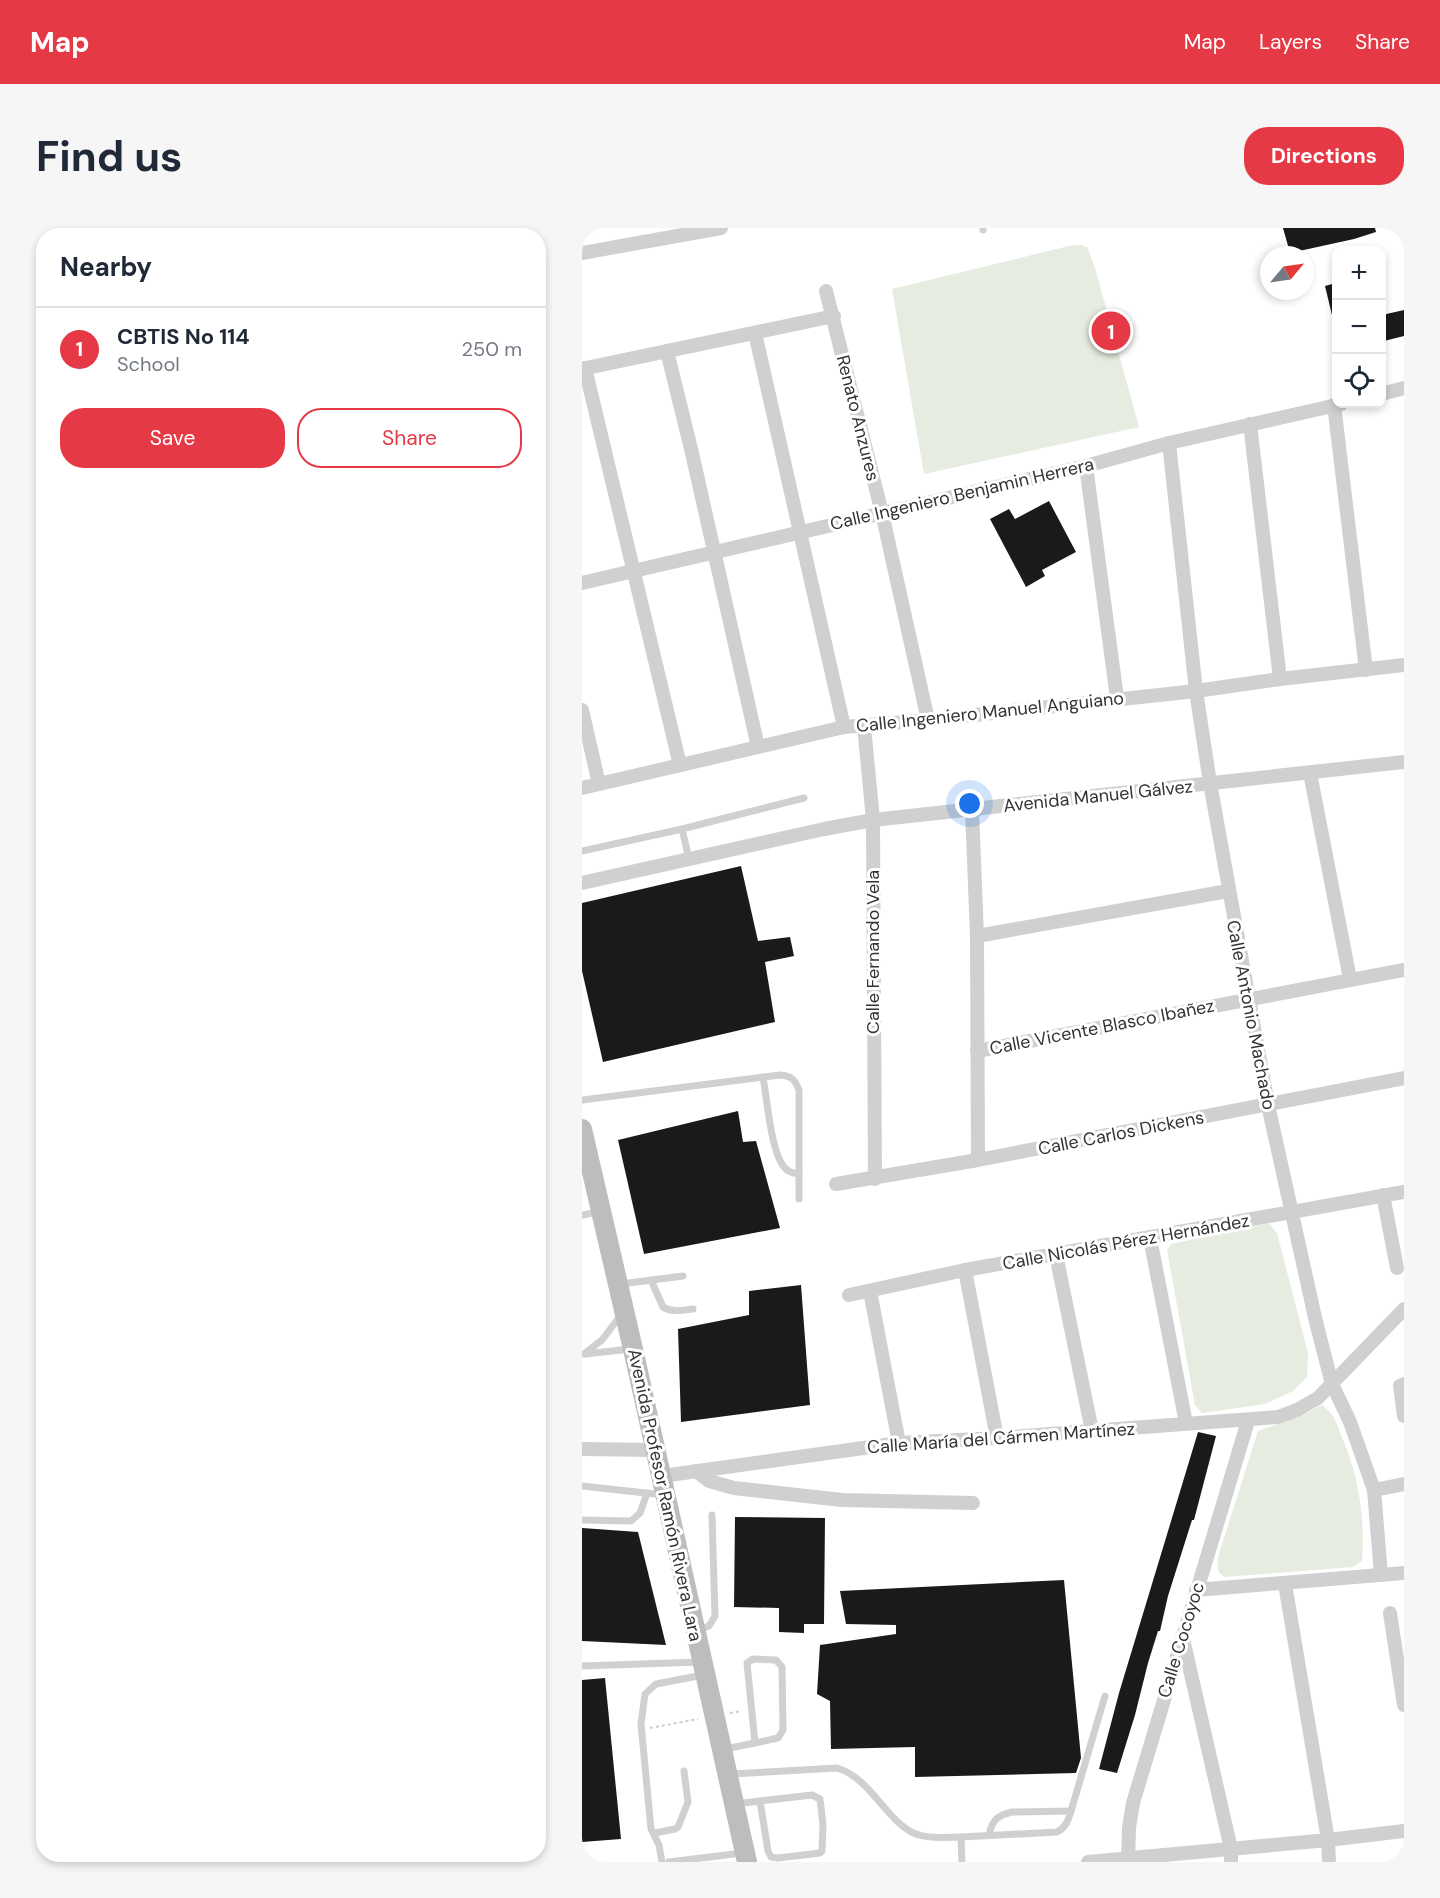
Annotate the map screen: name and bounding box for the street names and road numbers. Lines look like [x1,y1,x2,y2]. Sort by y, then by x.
street label: Renato Anzures [831,353,885,483]
street label: Calle Ingeniero Benjamin Herrera [828,452,1096,536]
street label: Calle Ingeniero Manuel Anguiano [855,686,1125,738]
street label: Avenida Manuel Gálvez [1002,774,1194,818]
street label: Calle Fernando Vela [861,870,885,1034]
street label: Calle Antonio Machado [1221,918,1281,1112]
street label: Calle Vicente Blasco Ibañez [988,993,1216,1061]
street label: Calle Carlos Dickens [1036,1105,1206,1161]
street label: Calle Nicolás Pérez Hernández [1001,1208,1251,1276]
street label: Avenida Profesor Ramón Rivera Lara [622,1346,708,1644]
street label: Calle María del Cármen Martínez [866,1417,1136,1459]
street label: Calle Cocoyoc [1152,1579,1210,1701]

